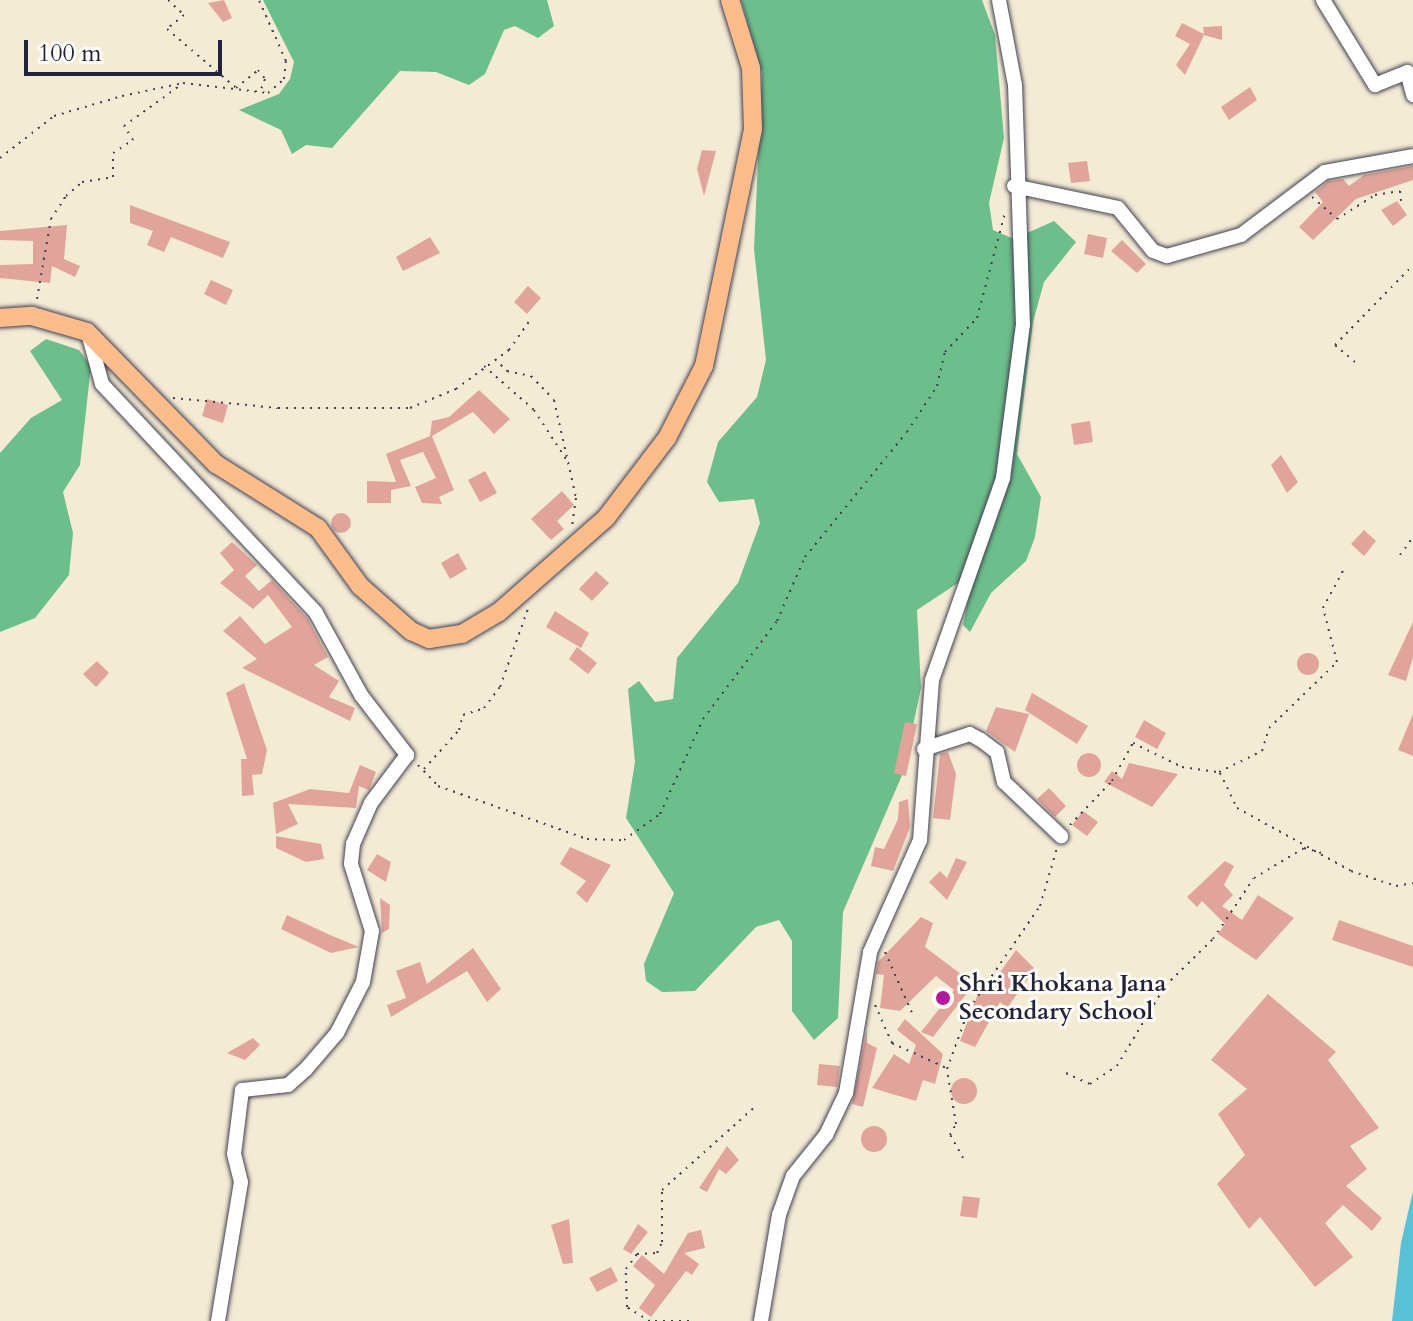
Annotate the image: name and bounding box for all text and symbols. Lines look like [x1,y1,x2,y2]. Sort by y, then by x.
scale bar [28,24,226,74]
text: 100 m [38,37,102,70]
place label: Shri Khokana Jana Secondary School [959,970,1166,1026]
marker: Shri Khokana Jana Secondary School [934,989,952,1007]

